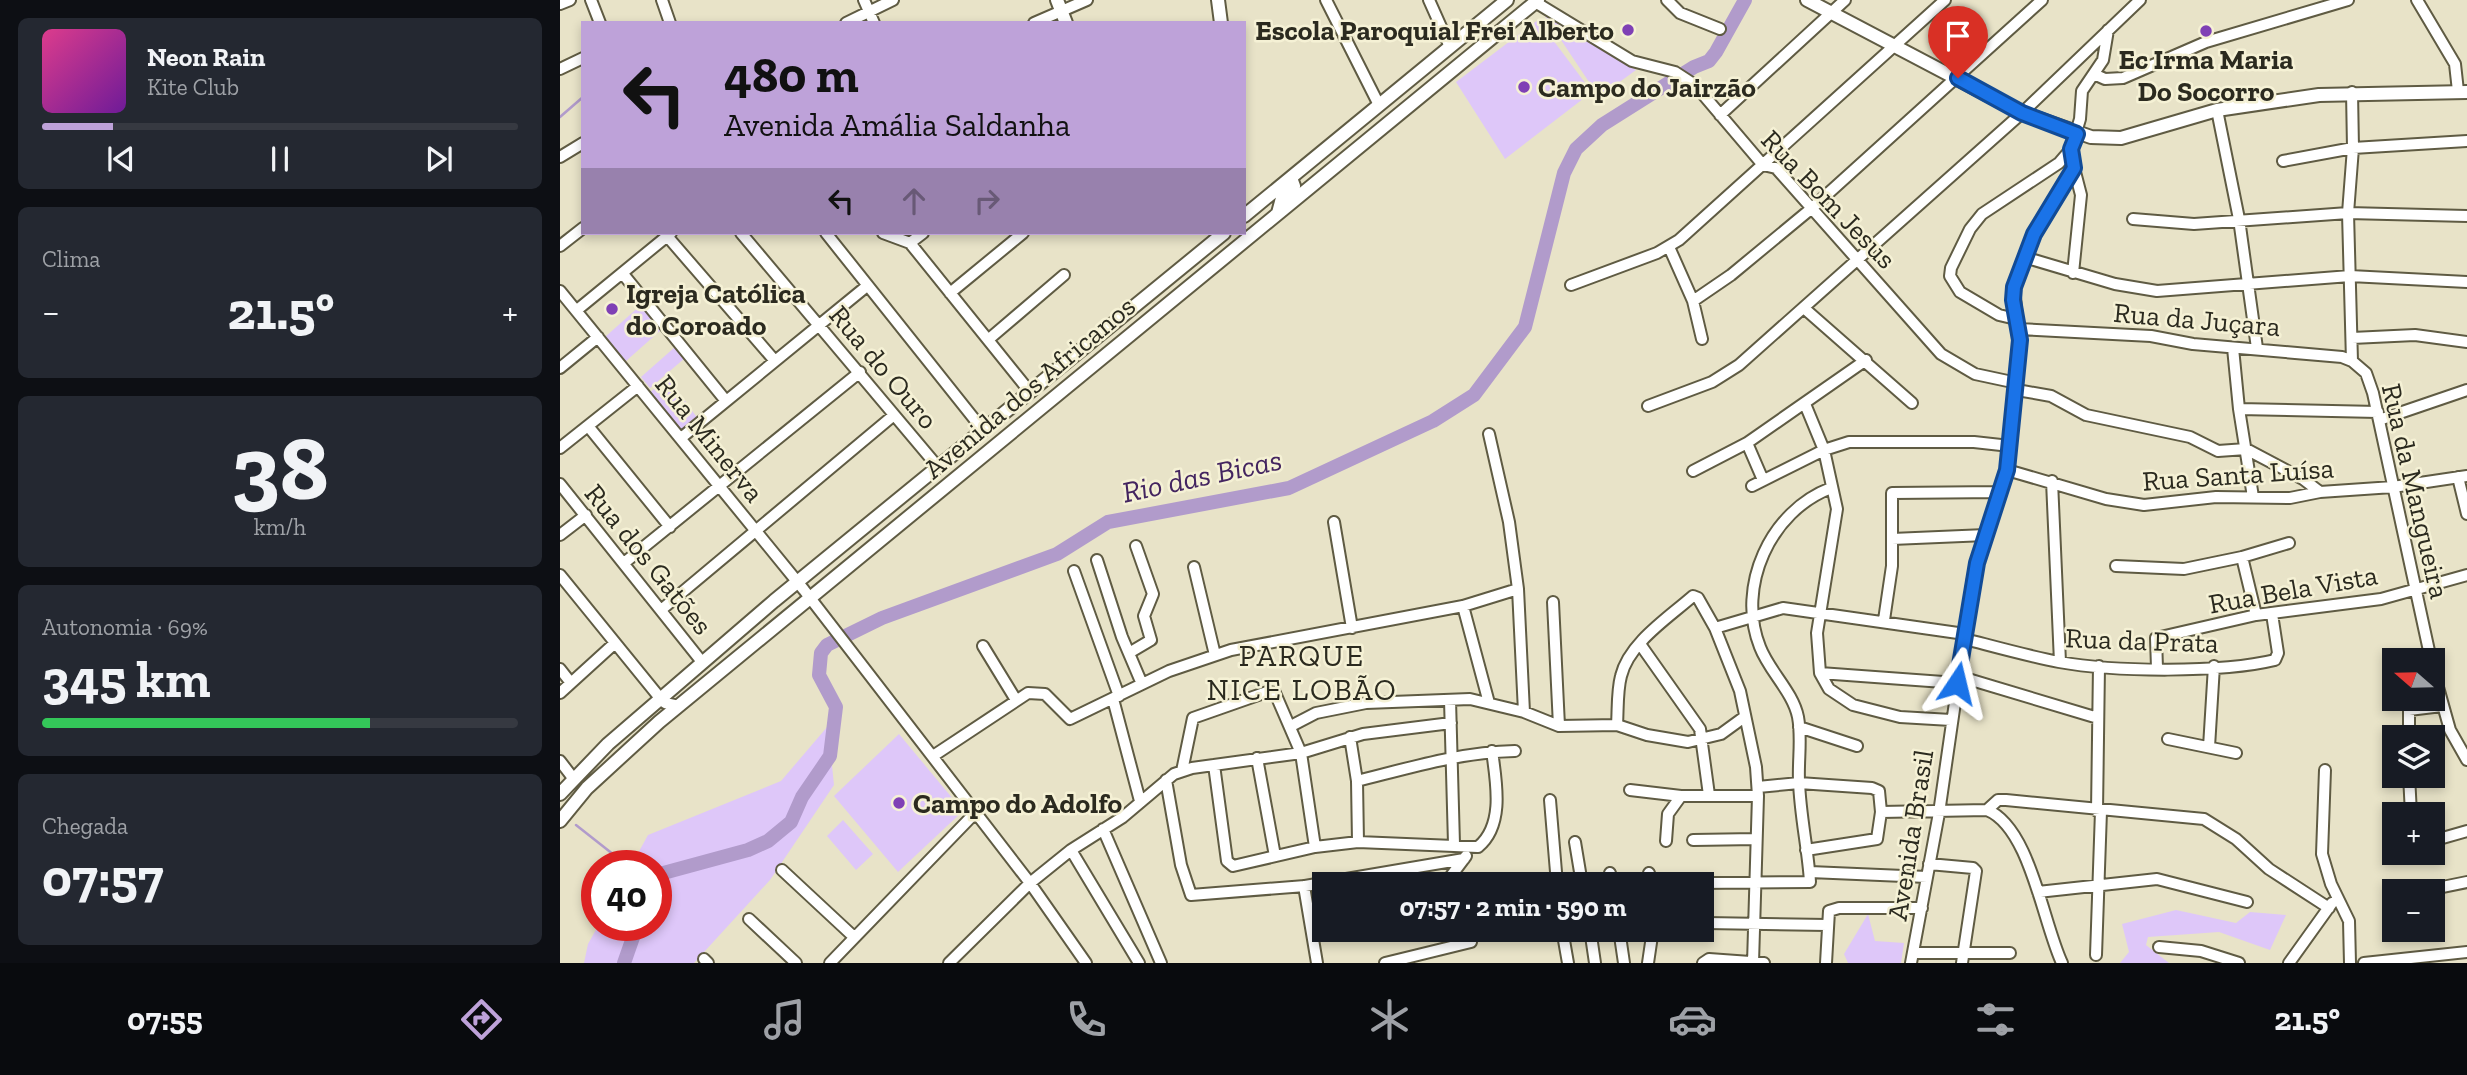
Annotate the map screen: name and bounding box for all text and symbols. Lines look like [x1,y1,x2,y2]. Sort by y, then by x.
pin [1928,6,1988,78]
place label: Escola Paroquial Frei Alberto [1255,14,1614,47]
icon: arrive [1939,17,1977,55]
marker: Escola Paroquial Frei Alberto [1620,22,1636,38]
marker: Ec Irma Maria Do Socorro [2198,23,2214,39]
text: Neon Rain [147,41,265,73]
place label: Ec Irma Maria Do Socorro [2118,43,2294,108]
text: 480 m [724,46,859,105]
icon: left [609,49,700,140]
place label: Campo do Jairzão [1538,71,1756,104]
text: Kite Club [147,73,239,101]
marker: Campo do Jairzão [1516,79,1532,95]
text: Avenida Amália Saldanha [724,106,1070,144]
street label: Rua Bom Jesus [1754,123,1903,275]
icon: previous [102,140,140,178]
icon: pause [261,140,299,178]
icon: next [420,140,458,178]
icon: left [822,182,860,220]
icon: ahead [895,182,933,220]
icon: right [968,182,1006,220]
text: Clima [42,245,100,273]
place label: Igreja Católica do Coroado [626,277,806,342]
text: 21.5° [227,280,334,342]
text: − [42,289,60,335]
text: + [502,289,518,335]
street label: Avenida dos Africanos [917,289,1142,486]
street label: Rua da Juçara [2112,296,2282,343]
street label: Rua do Ouro [822,299,945,436]
marker: Igreja Católica do Coroado [604,301,620,317]
street label: Rua Minerva [648,368,771,509]
street label: Rua da Mangueira [2375,380,2456,602]
text: 38 [231,413,329,522]
water label: Rio das Bicas [1119,442,1285,510]
street label: Rua Santa Luísa [2141,451,2335,498]
street label: Rua dos Gatões [578,477,719,641]
text: km/h [254,513,306,541]
street label: Rua Bela Vista [2206,558,2381,621]
text: Autonomia · 69% [42,613,208,641]
street label: Rua da Prata [2065,621,2220,660]
district label: PARQUE NICE LOBÃO [1206,638,1398,708]
position arrow [1920,646,1994,720]
text: 345 km [42,648,211,710]
north arrow [2382,648,2445,710]
map controls [2382,648,2445,942]
button: layers [2382,725,2445,788]
street label: Avenida Brasil [1881,747,1940,923]
place label: Campo do Adolfo [913,787,1123,820]
marker: Campo do Adolfo [891,795,907,811]
button: + [2382,802,2445,865]
text: Chegada [42,812,128,840]
text: 07:57 [42,847,163,909]
speed limit sign: 40 [581,850,672,941]
button: − [2382,879,2445,942]
text: 07:57 · 2 min · 590 m [1399,891,1627,923]
icon: directions [457,995,506,1044]
icon: music [760,995,809,1044]
icon: phone [1062,995,1111,1044]
icon: climate [1365,995,1414,1044]
icon: car [1668,995,1717,1044]
icon: filters [1971,995,2020,1044]
text: 07:55 [127,1000,203,1038]
text: 21.5° [2274,1000,2340,1038]

